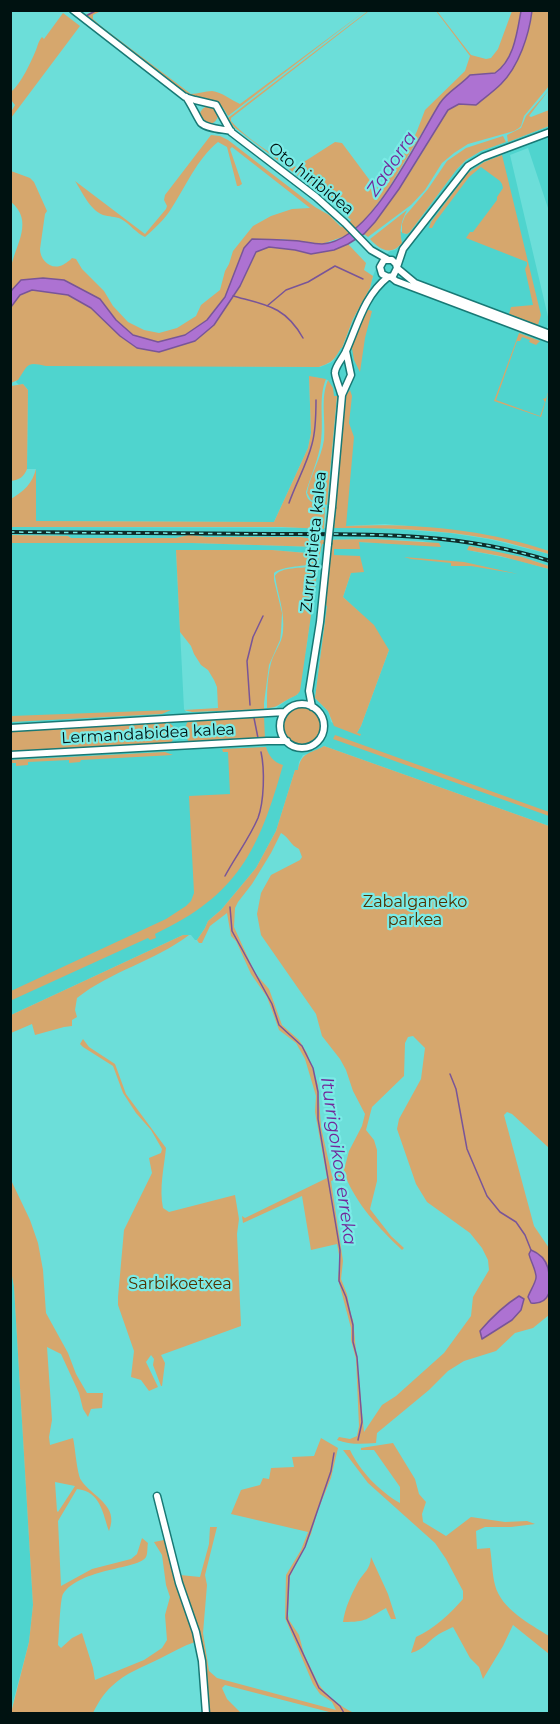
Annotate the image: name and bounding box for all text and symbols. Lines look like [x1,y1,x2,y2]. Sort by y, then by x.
water label: Zadorra [363,128,421,200]
street label: Oto hiribidea [264,139,358,219]
street label: Zurrupitieta kalea [297,470,331,614]
street label: Lermandabidea kalea [61,720,235,748]
park label: Zabalganeko parkea [363,892,467,930]
water label: Iturrigoikoa erreka [316,1076,360,1246]
park label: Sarbikoetxea [128,1274,232,1294]

